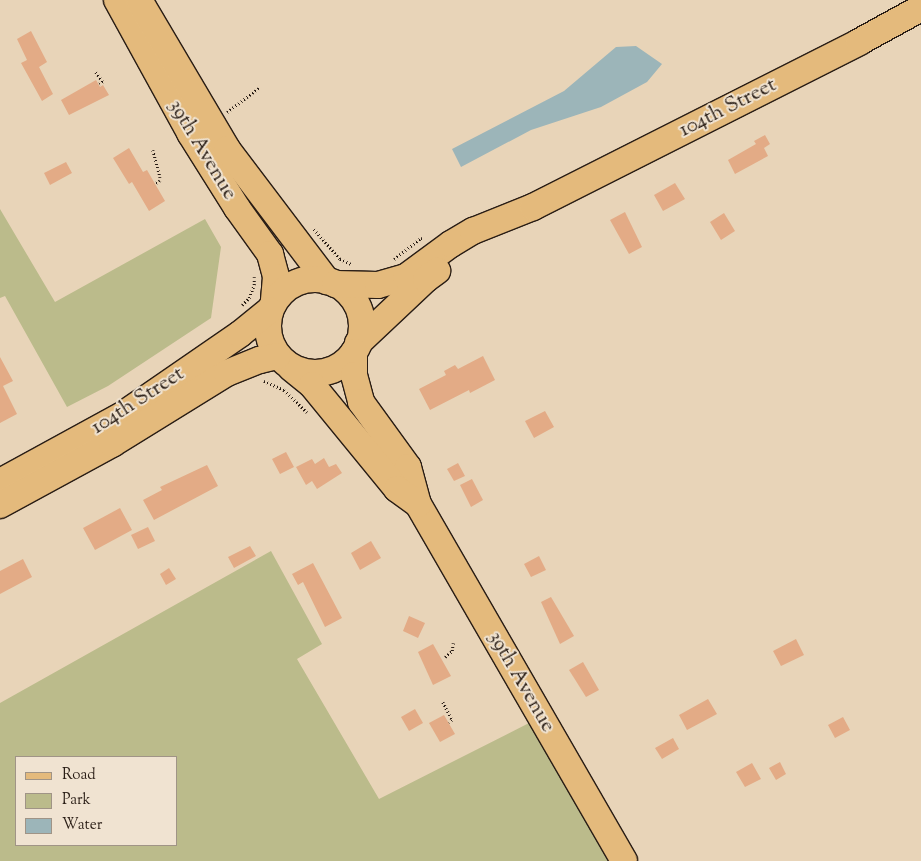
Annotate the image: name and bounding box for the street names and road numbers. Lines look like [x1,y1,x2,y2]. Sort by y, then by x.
street label: 104th Street [675,73,781,143]
street label: 39th Avenue [162,95,242,205]
street label: 104th Street [87,362,189,440]
street label: 39th Avenue [482,627,560,737]

